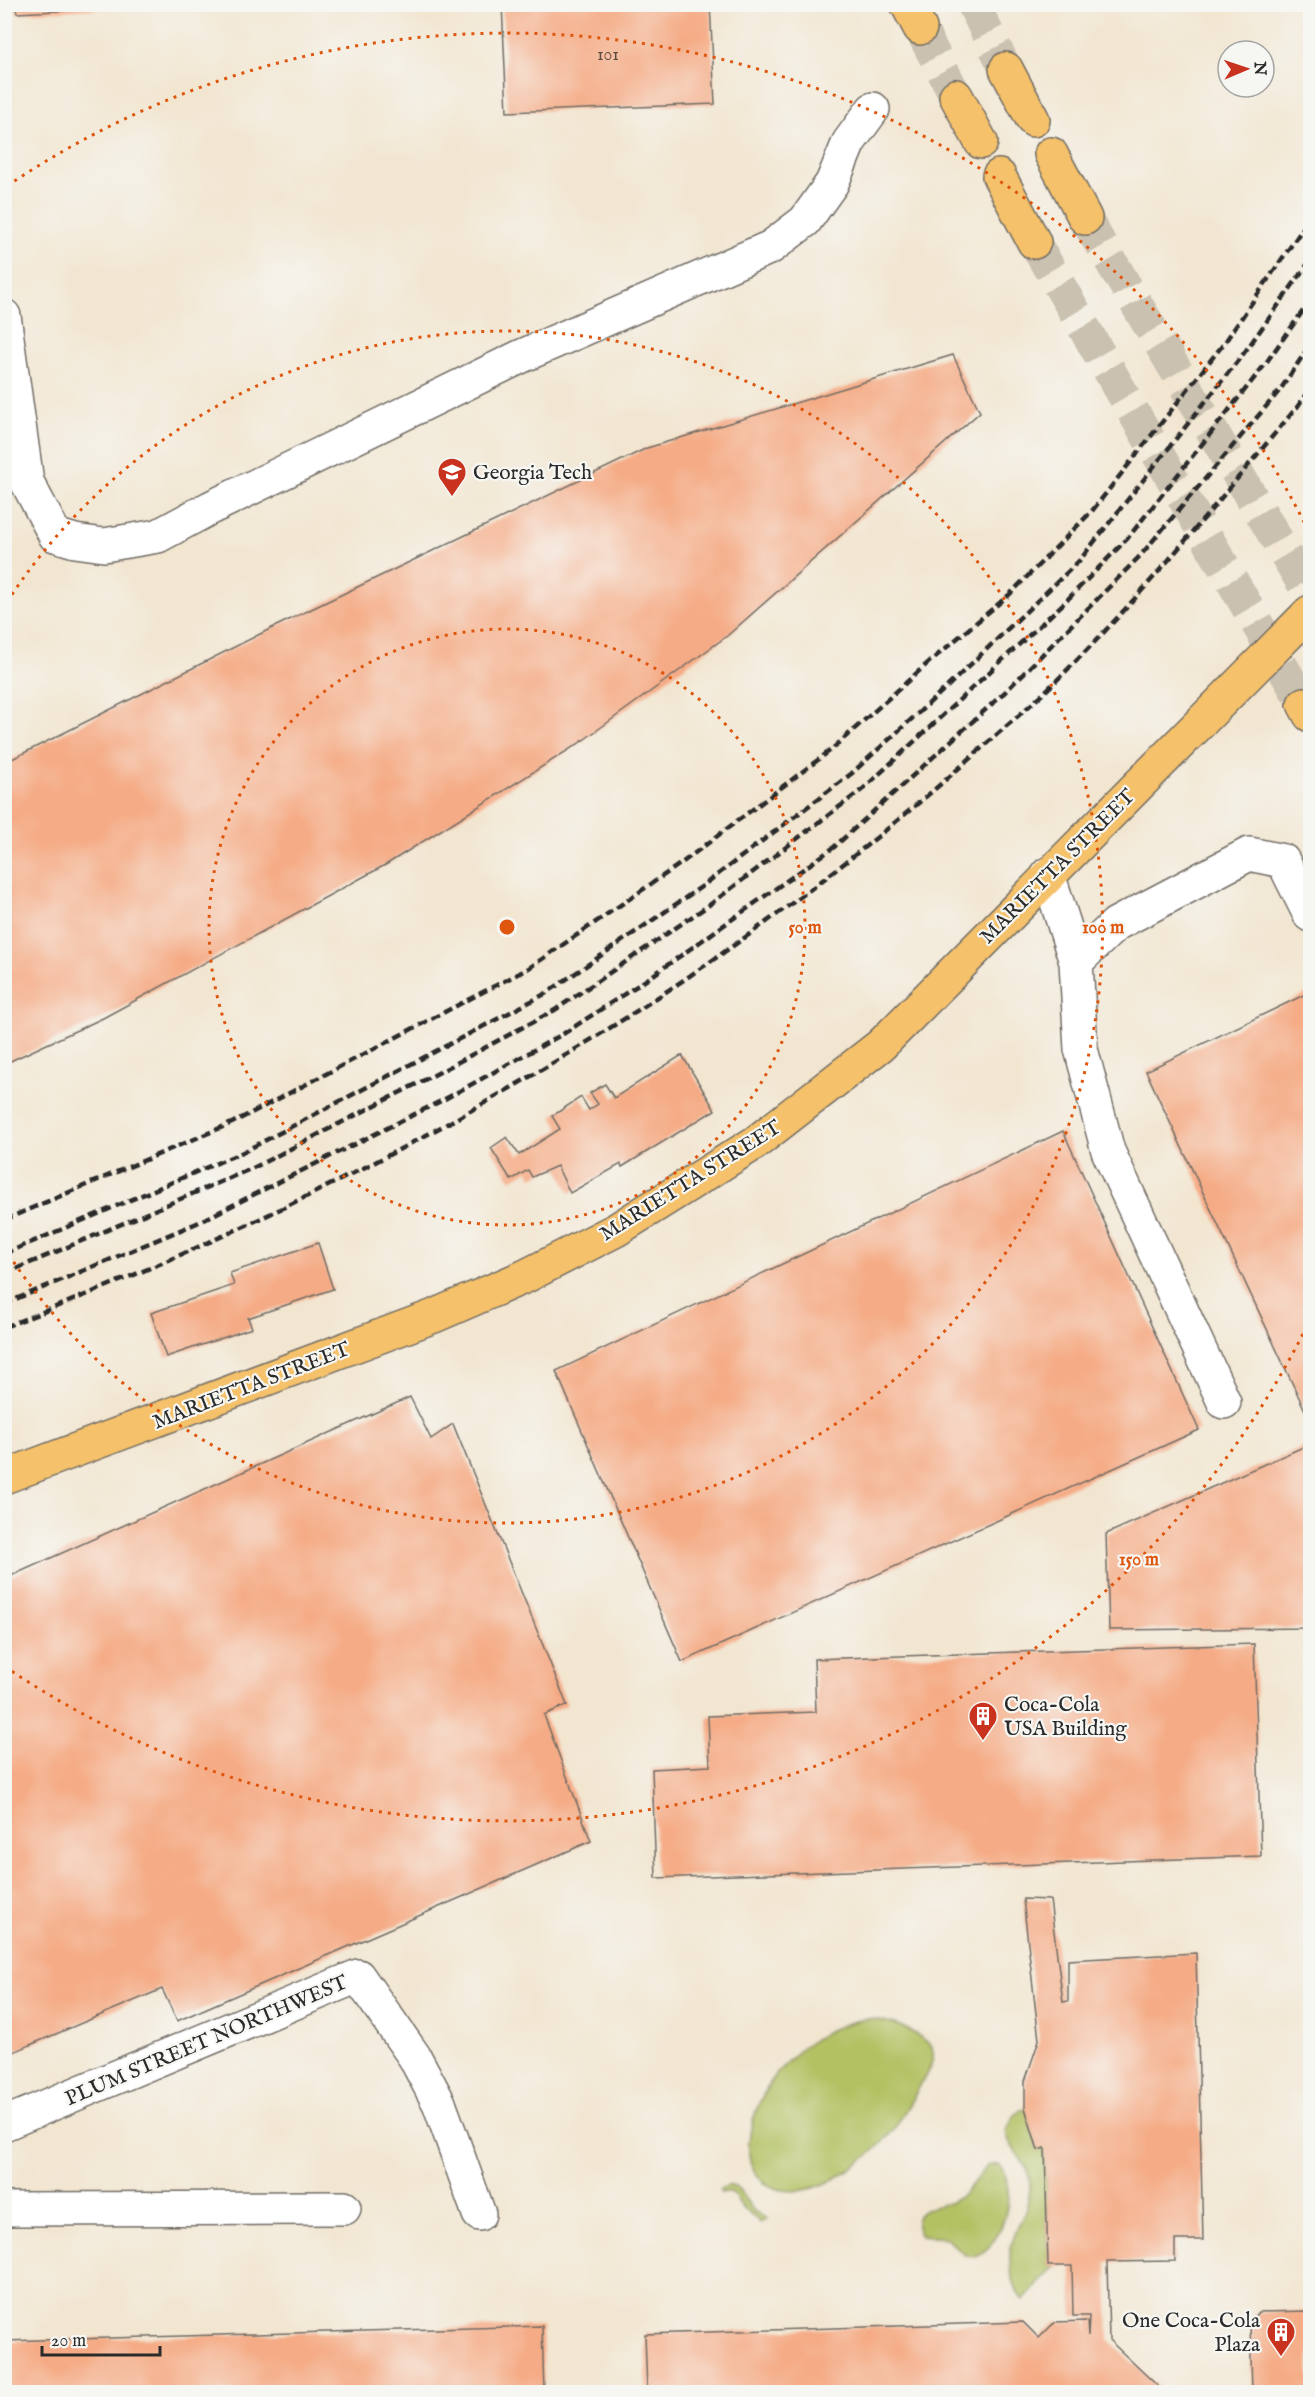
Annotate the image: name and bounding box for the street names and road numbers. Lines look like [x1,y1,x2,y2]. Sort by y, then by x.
street label: MARIETTA STREET [975,783,1142,950]
street label: MARIETTA STREET [595,1114,787,1248]
street label: MARIETTA STREET [149,1336,355,1436]
street label: PLUM STREET NORTHWEST [61,1969,352,2113]

